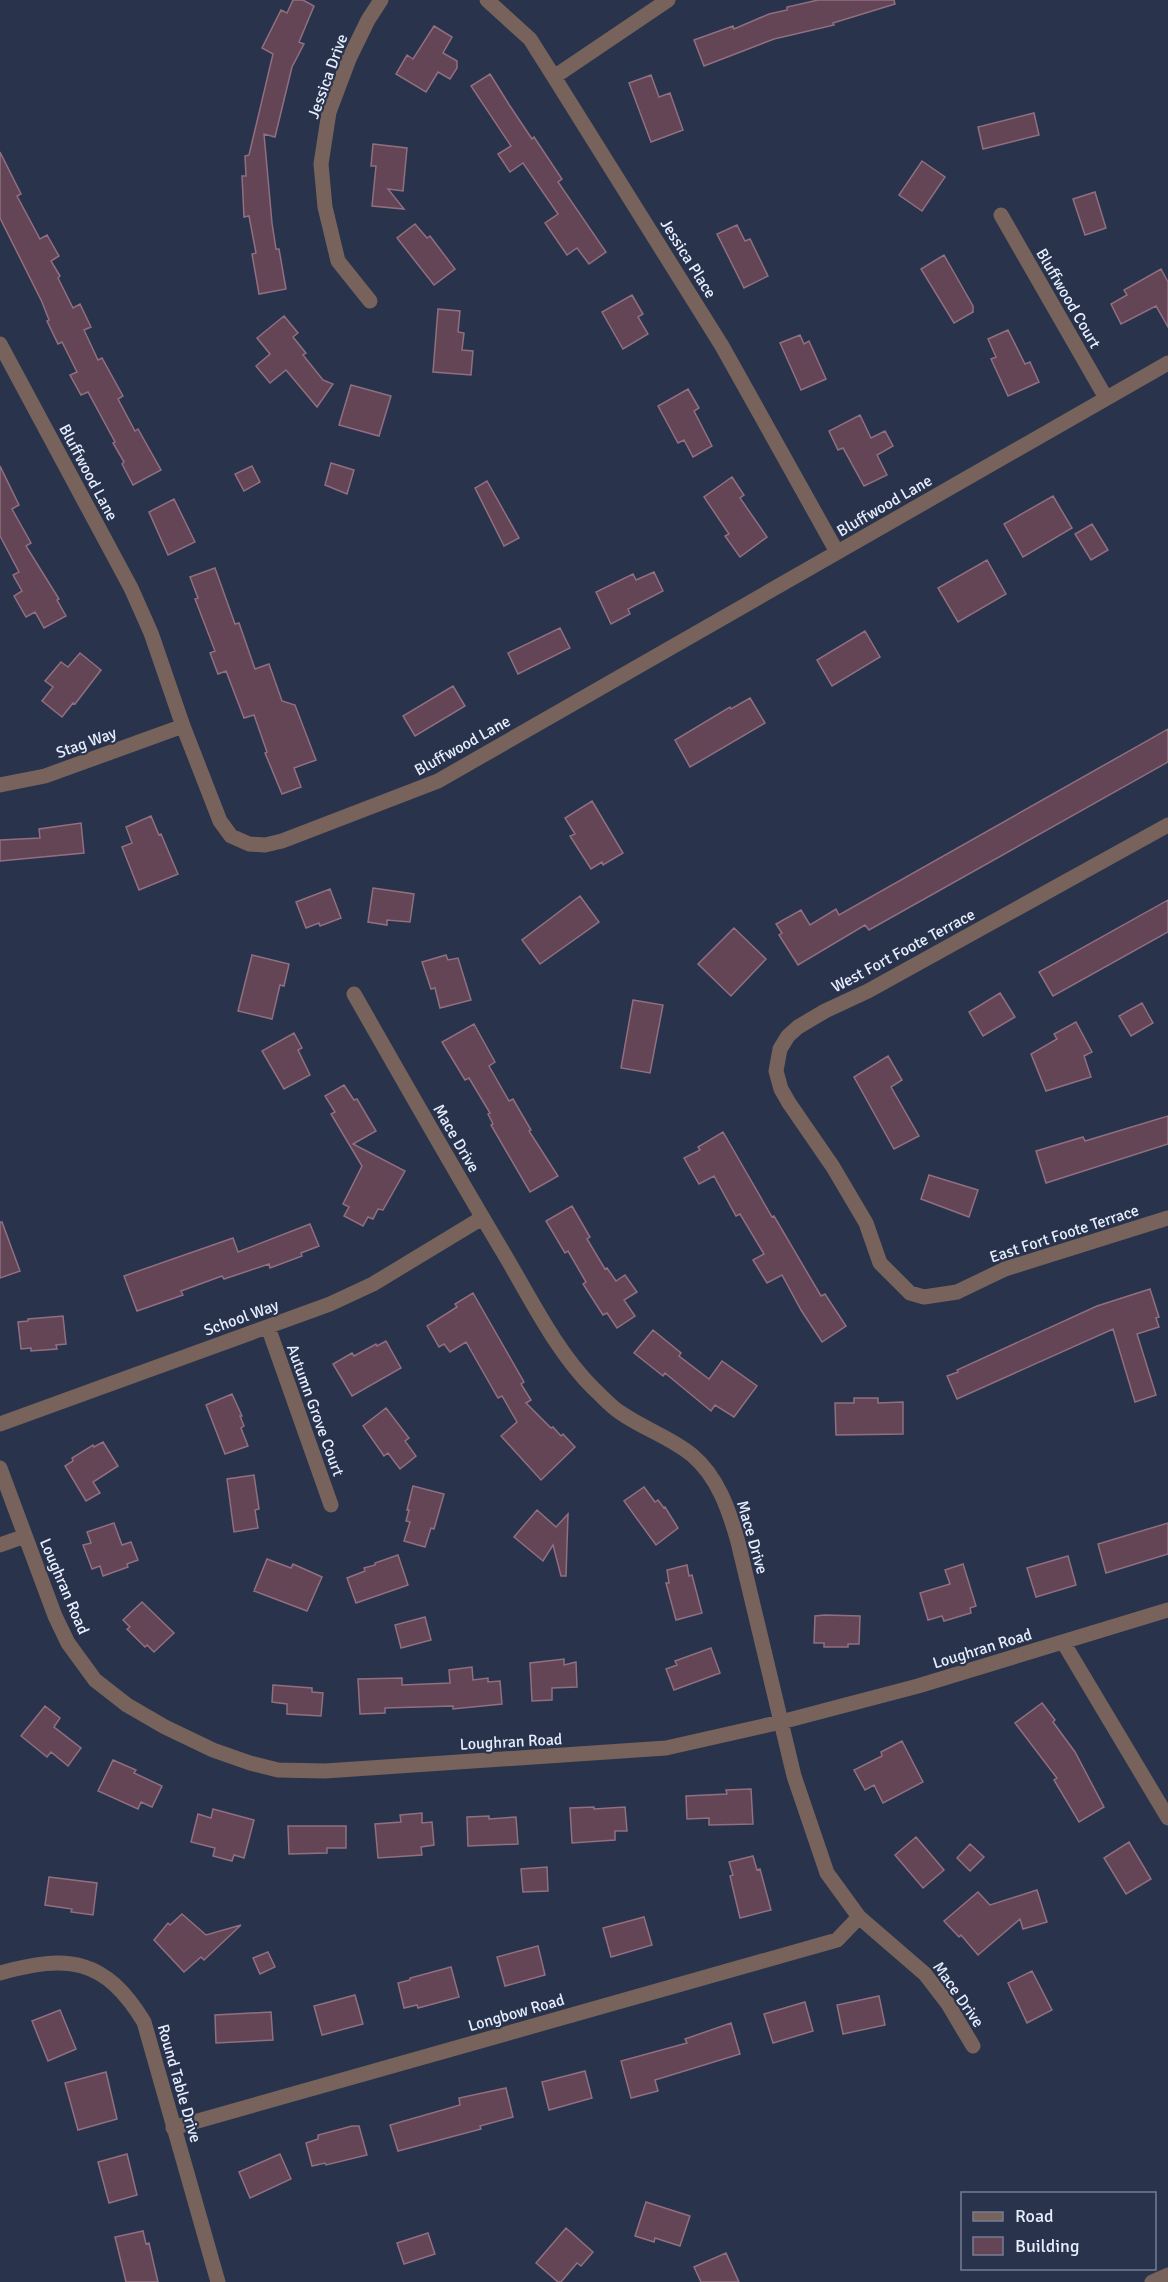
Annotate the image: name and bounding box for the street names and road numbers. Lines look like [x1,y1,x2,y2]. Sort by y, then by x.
street label: Jessica Drive [303,31,352,121]
street label: Jessica Place [656,215,720,302]
street label: Bluffwood Court [1031,245,1105,352]
street label: Bluffwood Lane [54,421,122,524]
street label: Bluffwood Lane [833,471,936,541]
street label: Bluffwood Lane [411,711,514,780]
street label: Stag Way [53,723,120,763]
street label: West Fort Foote Terrace [828,905,979,997]
street label: Mace Drive [429,1101,484,1176]
street label: East Fort Foote Terrace [987,1200,1141,1268]
street label: School Way [201,1295,282,1341]
street label: Autumn Grove Court [282,1342,348,1479]
street label: Mace Drive [732,1498,772,1576]
street label: Loughran Road [35,1535,93,1637]
street label: Loughran Road [930,1624,1034,1674]
street label: Loughran Road [459,1729,563,1755]
street label: Mace Drive [928,1958,988,2031]
street label: Longbow Road [466,1990,567,2036]
street label: Round Table Drive [153,2022,206,2145]

